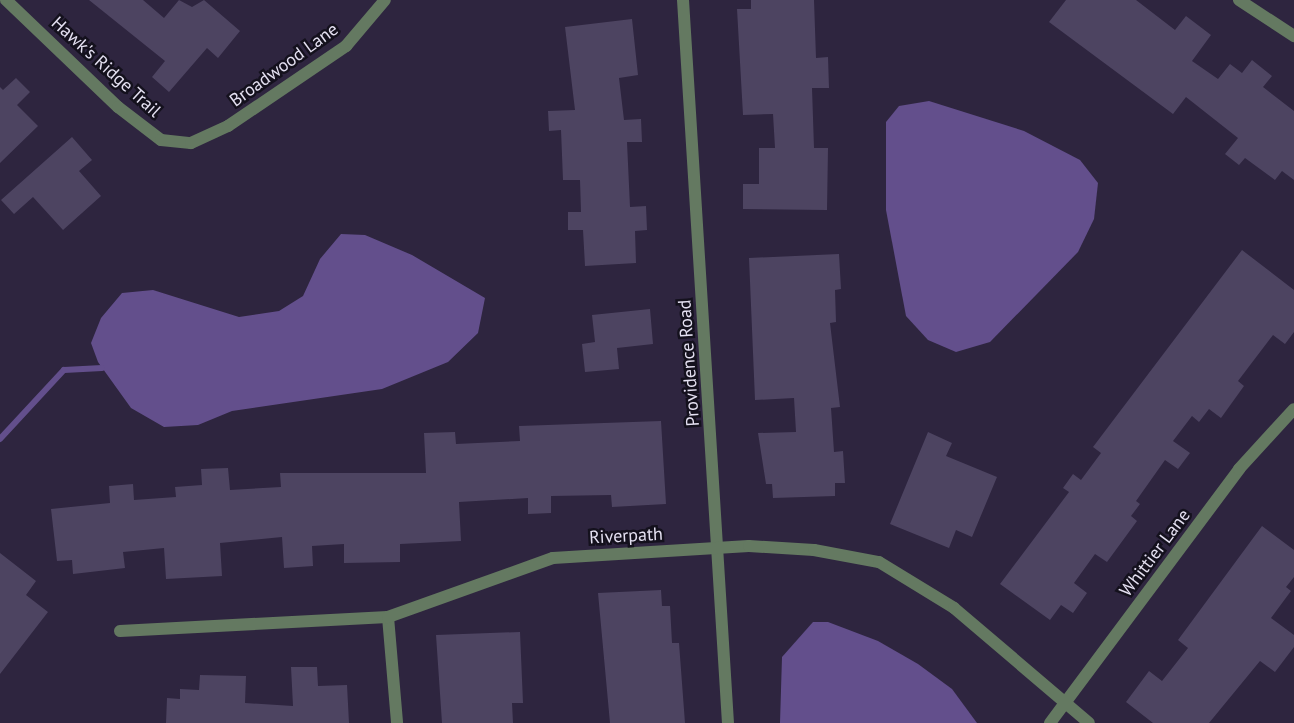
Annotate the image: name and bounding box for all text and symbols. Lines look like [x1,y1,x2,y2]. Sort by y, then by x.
street label: Hawk's Ridge Trail [47,12,165,122]
street label: Broadwood Lane [226,18,342,112]
street label: Providence Road [674,299,704,427]
street label: Whittier Lane [1115,505,1195,601]
street label: Riverpath [589,523,663,549]

